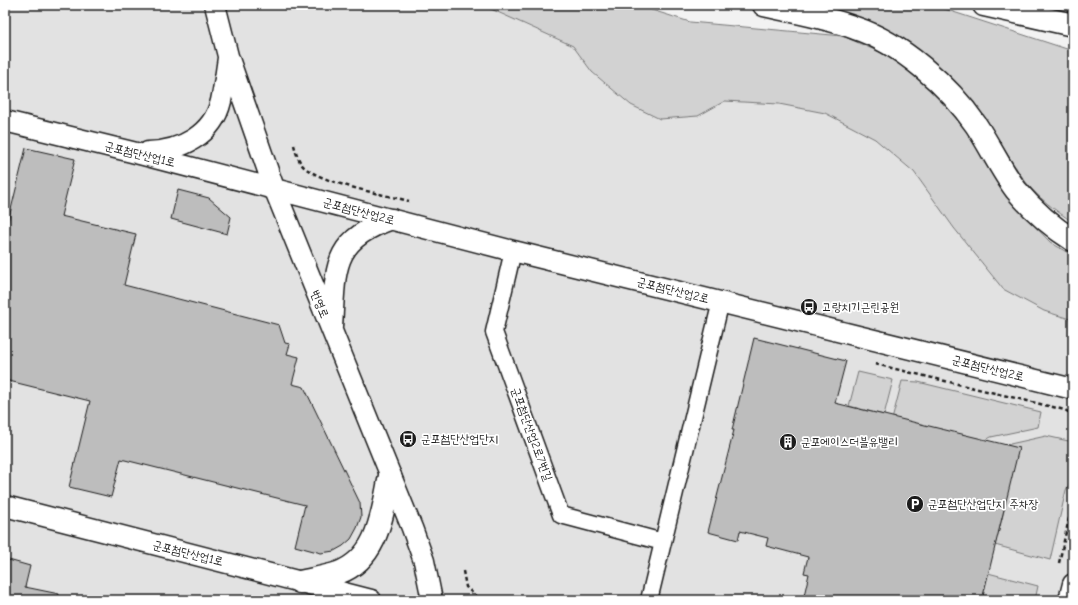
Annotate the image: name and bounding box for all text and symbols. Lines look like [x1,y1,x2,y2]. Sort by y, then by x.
street label: 군포첨단산업1로 [103,138,177,170]
street label: 군포첨단산업2로 [322,195,396,227]
street label: 군포첨단산업2로 [635,274,711,306]
street label: 번영로 [308,288,332,320]
bus stop icon: 고랑치기근린공원 [799,297,819,317]
place label: 고랑치기근린공원 [822,300,899,314]
street label: 군포첨단산업2로 [950,352,1026,384]
street label: 군포첨단산업2로7번길 [509,385,556,483]
bus stop icon: 군포첨단산업단지 [398,429,418,449]
place label: 군포첨단산업단지 [421,432,498,446]
building icon: 군포에이스더블유밸리 [778,432,798,452]
place label: 군포에이스더블유밸리 [801,435,898,449]
parking icon: 군포첨단산업단지 주차장 [905,494,925,514]
place label: 군포첨단산업단지 주차장 [928,497,1039,511]
street label: 군포첨단산업1로 [151,537,225,569]

